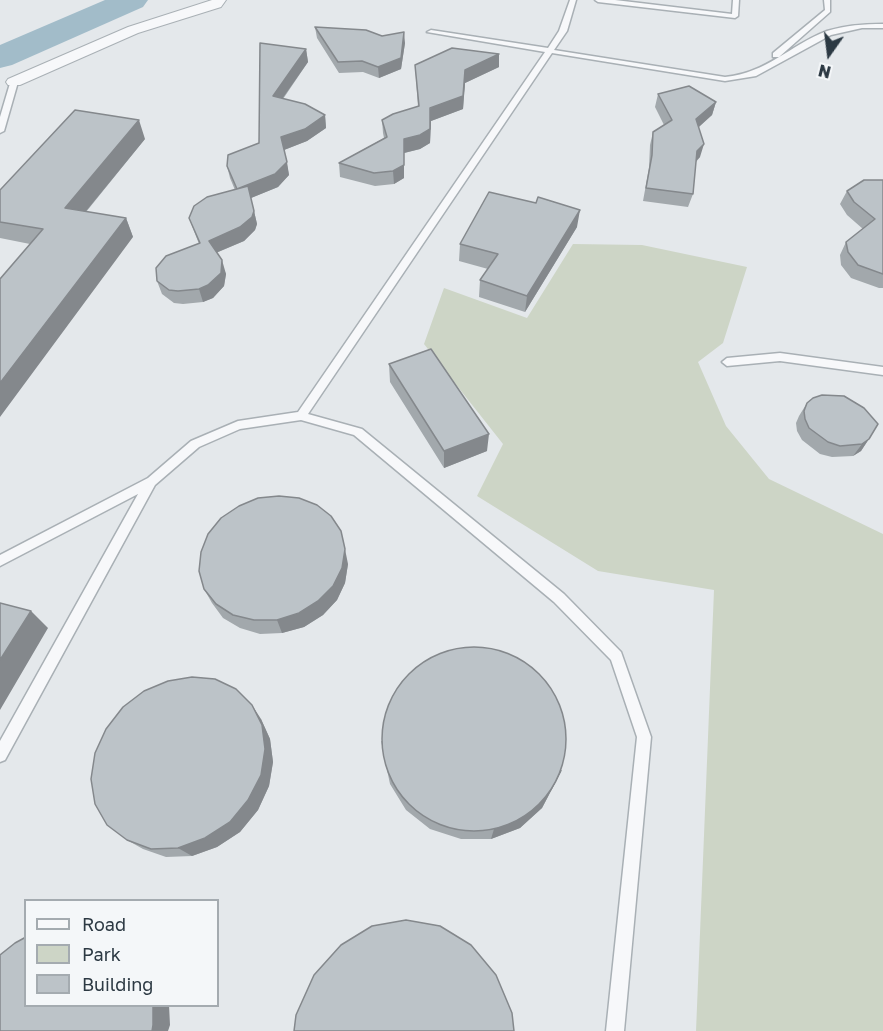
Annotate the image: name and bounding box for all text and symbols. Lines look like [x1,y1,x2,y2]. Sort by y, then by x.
north arrow [799,24,859,84]
text: N [816,60,833,83]
legend [24,899,219,1007]
text: Road [82,913,126,935]
text: Park [82,943,121,965]
text: Building [82,973,153,995]

